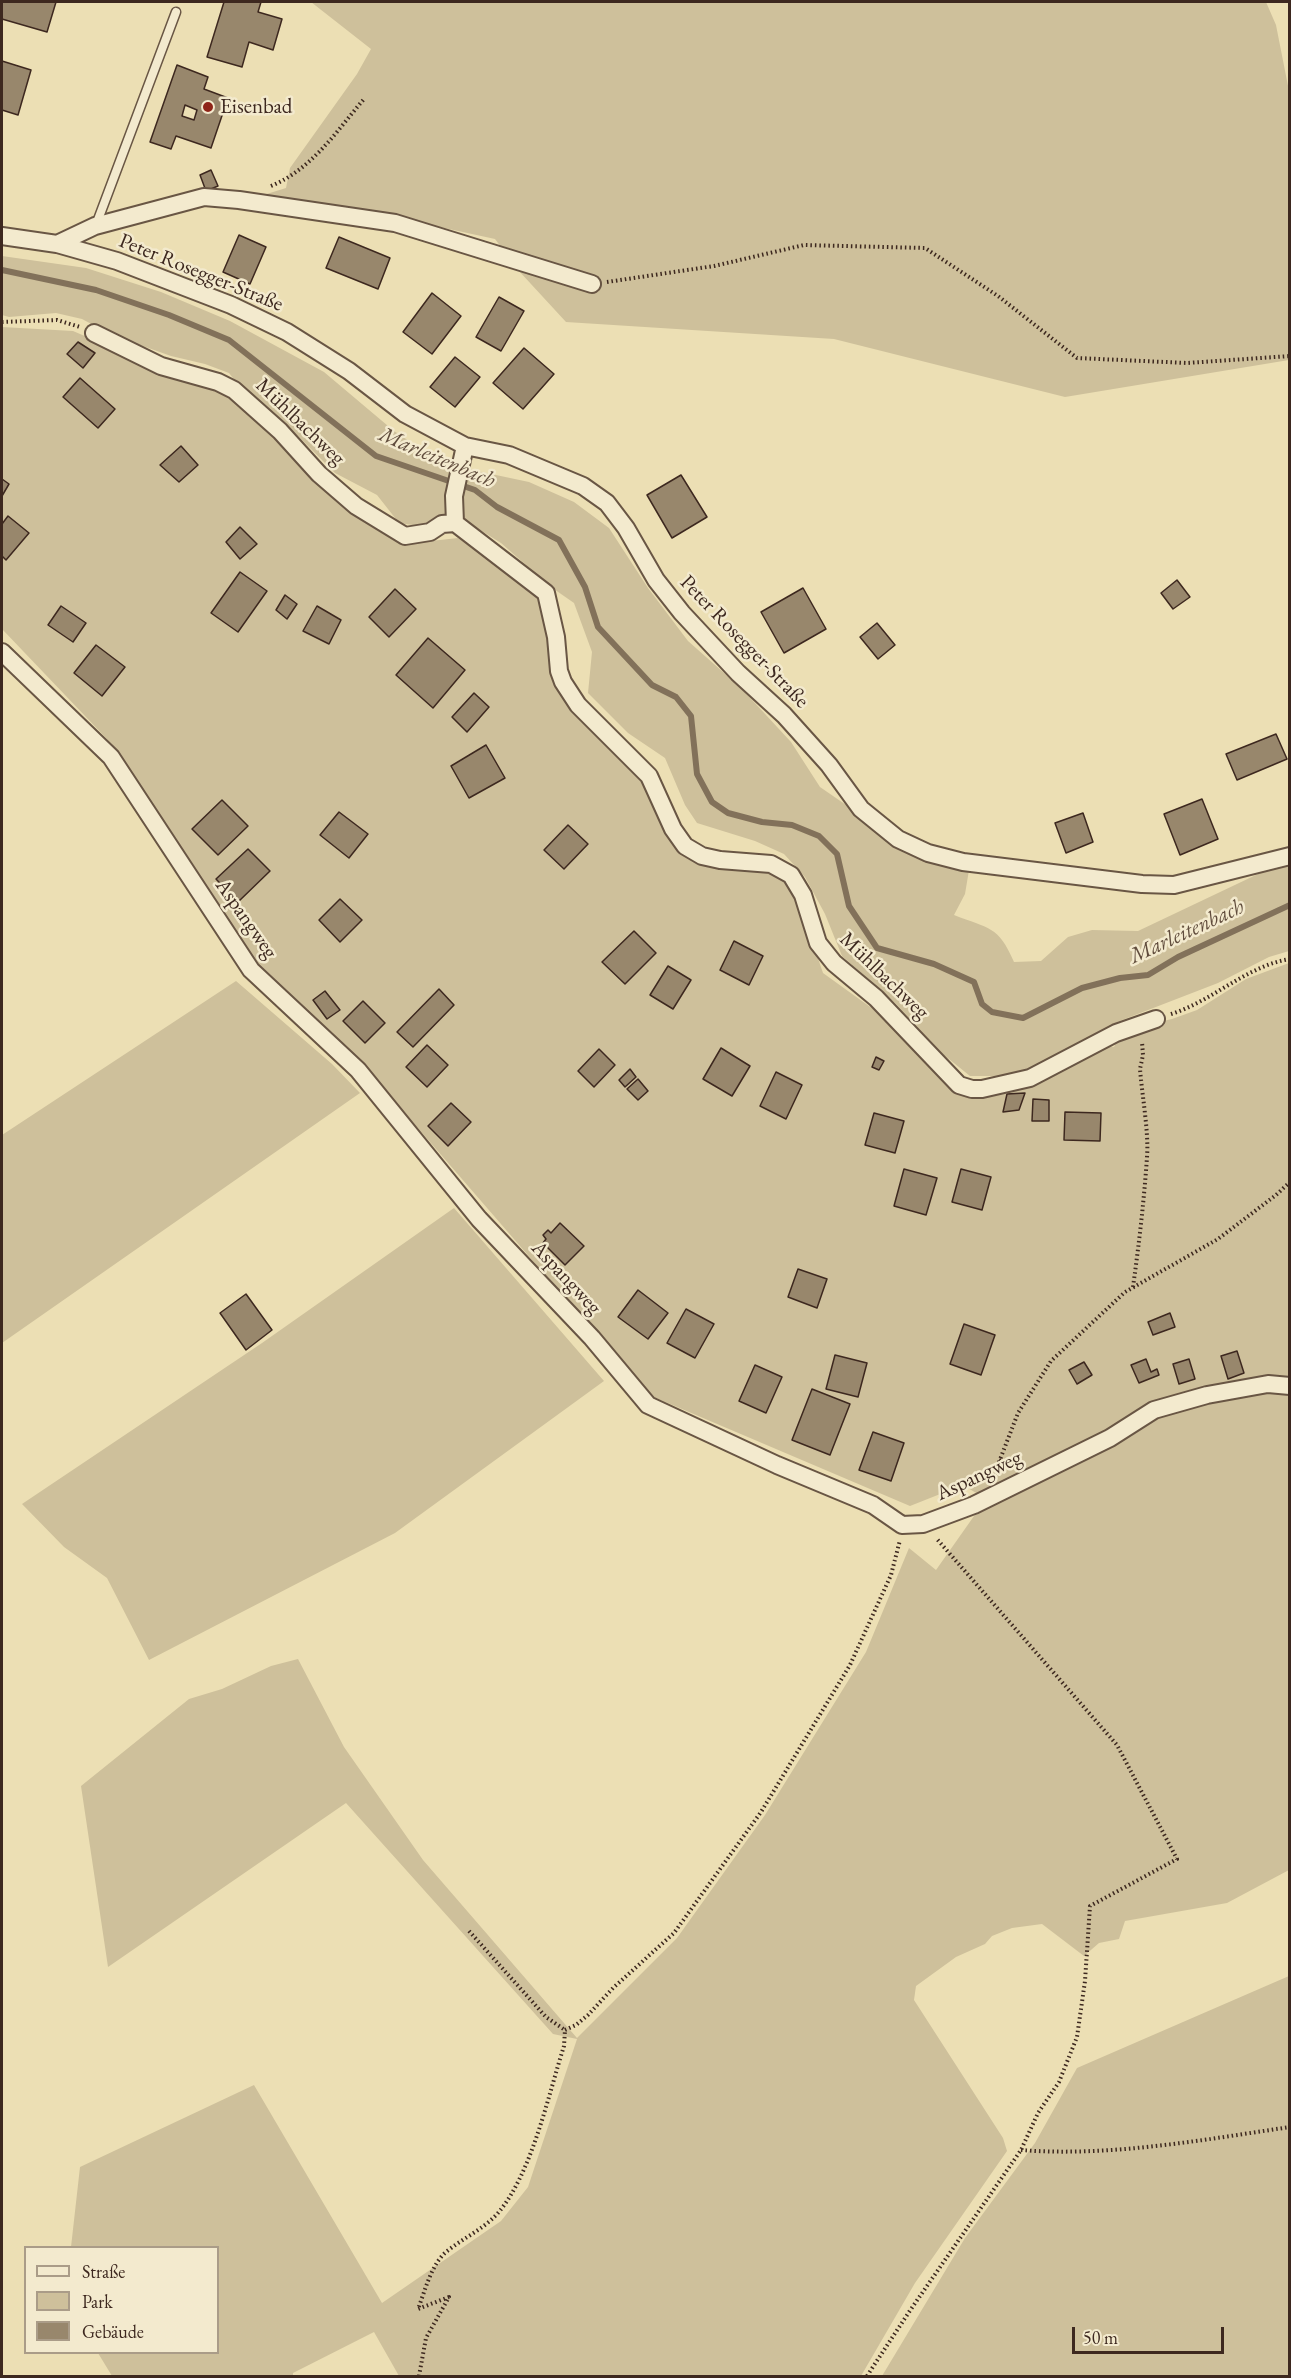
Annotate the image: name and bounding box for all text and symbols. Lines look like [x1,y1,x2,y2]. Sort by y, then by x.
place label: Eisenbad [220,94,292,120]
marker: Eisenbad [201,100,215,114]
street label: Peter Rosegger-Straße [115,229,287,317]
street label: Mühlbachweg [250,373,350,471]
water label: Marleitenbach [375,422,499,494]
street label: Peter Rosegger-Straße [674,570,814,714]
street label: Aspangweg [209,874,283,964]
water label: Marleitenbach [1125,894,1249,970]
street label: Mühlbachweg [834,927,934,1025]
street label: Aspangweg [526,1236,606,1320]
street label: Aspangweg [932,1445,1026,1507]
legend [24,2246,219,2354]
text: Straße [82,2260,125,2283]
text: Park [82,2290,113,2313]
scale bar [1075,2315,1226,2353]
text: Gebäude [82,2320,144,2343]
text: 50 m [1083,2326,1118,2349]

